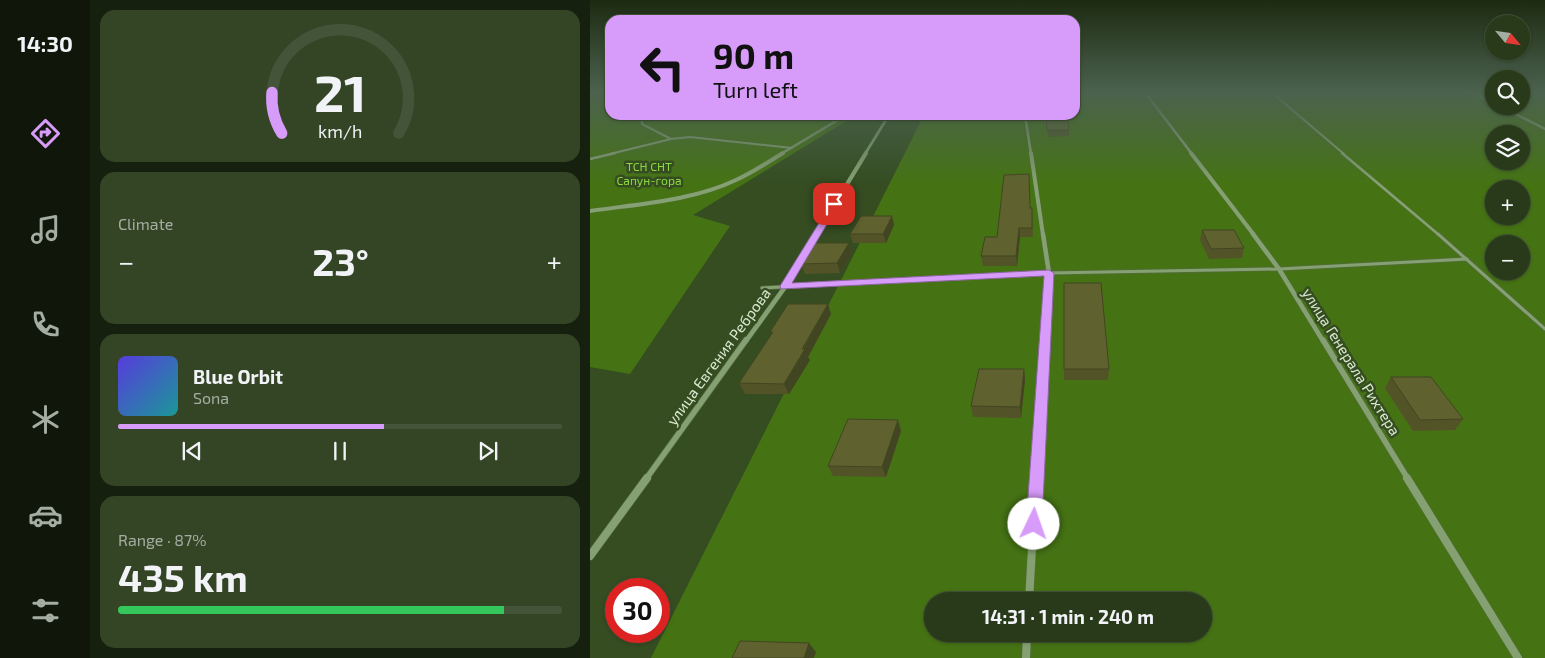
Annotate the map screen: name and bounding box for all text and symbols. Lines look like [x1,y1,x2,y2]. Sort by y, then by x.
north arrow [1485,15,1530,60]
map controls [1485,15,1530,280]
text: 14:30 [17,30,73,56]
text: 90 m [713,34,794,76]
icon: left [630,35,695,100]
text: 21 [314,60,366,122]
button: search [1485,70,1530,115]
text: Turn left [713,76,798,102]
icon: directions [28,116,63,151]
text: km/h [318,120,362,142]
button: layers [1485,125,1530,170]
park label: ТСН СНТ Сапун-гора [616,159,682,188]
button: + [1485,180,1530,225]
pin [813,183,855,225]
icon: arrive [820,190,848,218]
icon: music [28,212,63,247]
text: Climate [118,214,173,233]
button: − [1485,235,1530,280]
text: 23° [312,238,369,284]
text: − [118,244,134,278]
text: + [547,244,562,278]
street label: улица Евгения Реброва [662,284,775,429]
street label: улица Генерала Рихтера [1298,284,1405,439]
icon: phone [28,307,63,342]
text: Blue Orbit [193,365,283,388]
text: Sona [193,388,229,407]
icon: climate [28,402,63,437]
icon: previous [178,437,206,465]
icon: pause [326,437,354,465]
icon: next [474,437,502,465]
position arrow [1007,497,1059,549]
icon: car [28,498,63,533]
text: Range · 87% [118,530,207,549]
text: 435 km [118,554,248,600]
speed limit sign: 30 [605,578,670,643]
icon: filters [28,593,63,628]
text: 14:31 · 1 min · 240 m [982,605,1154,628]

